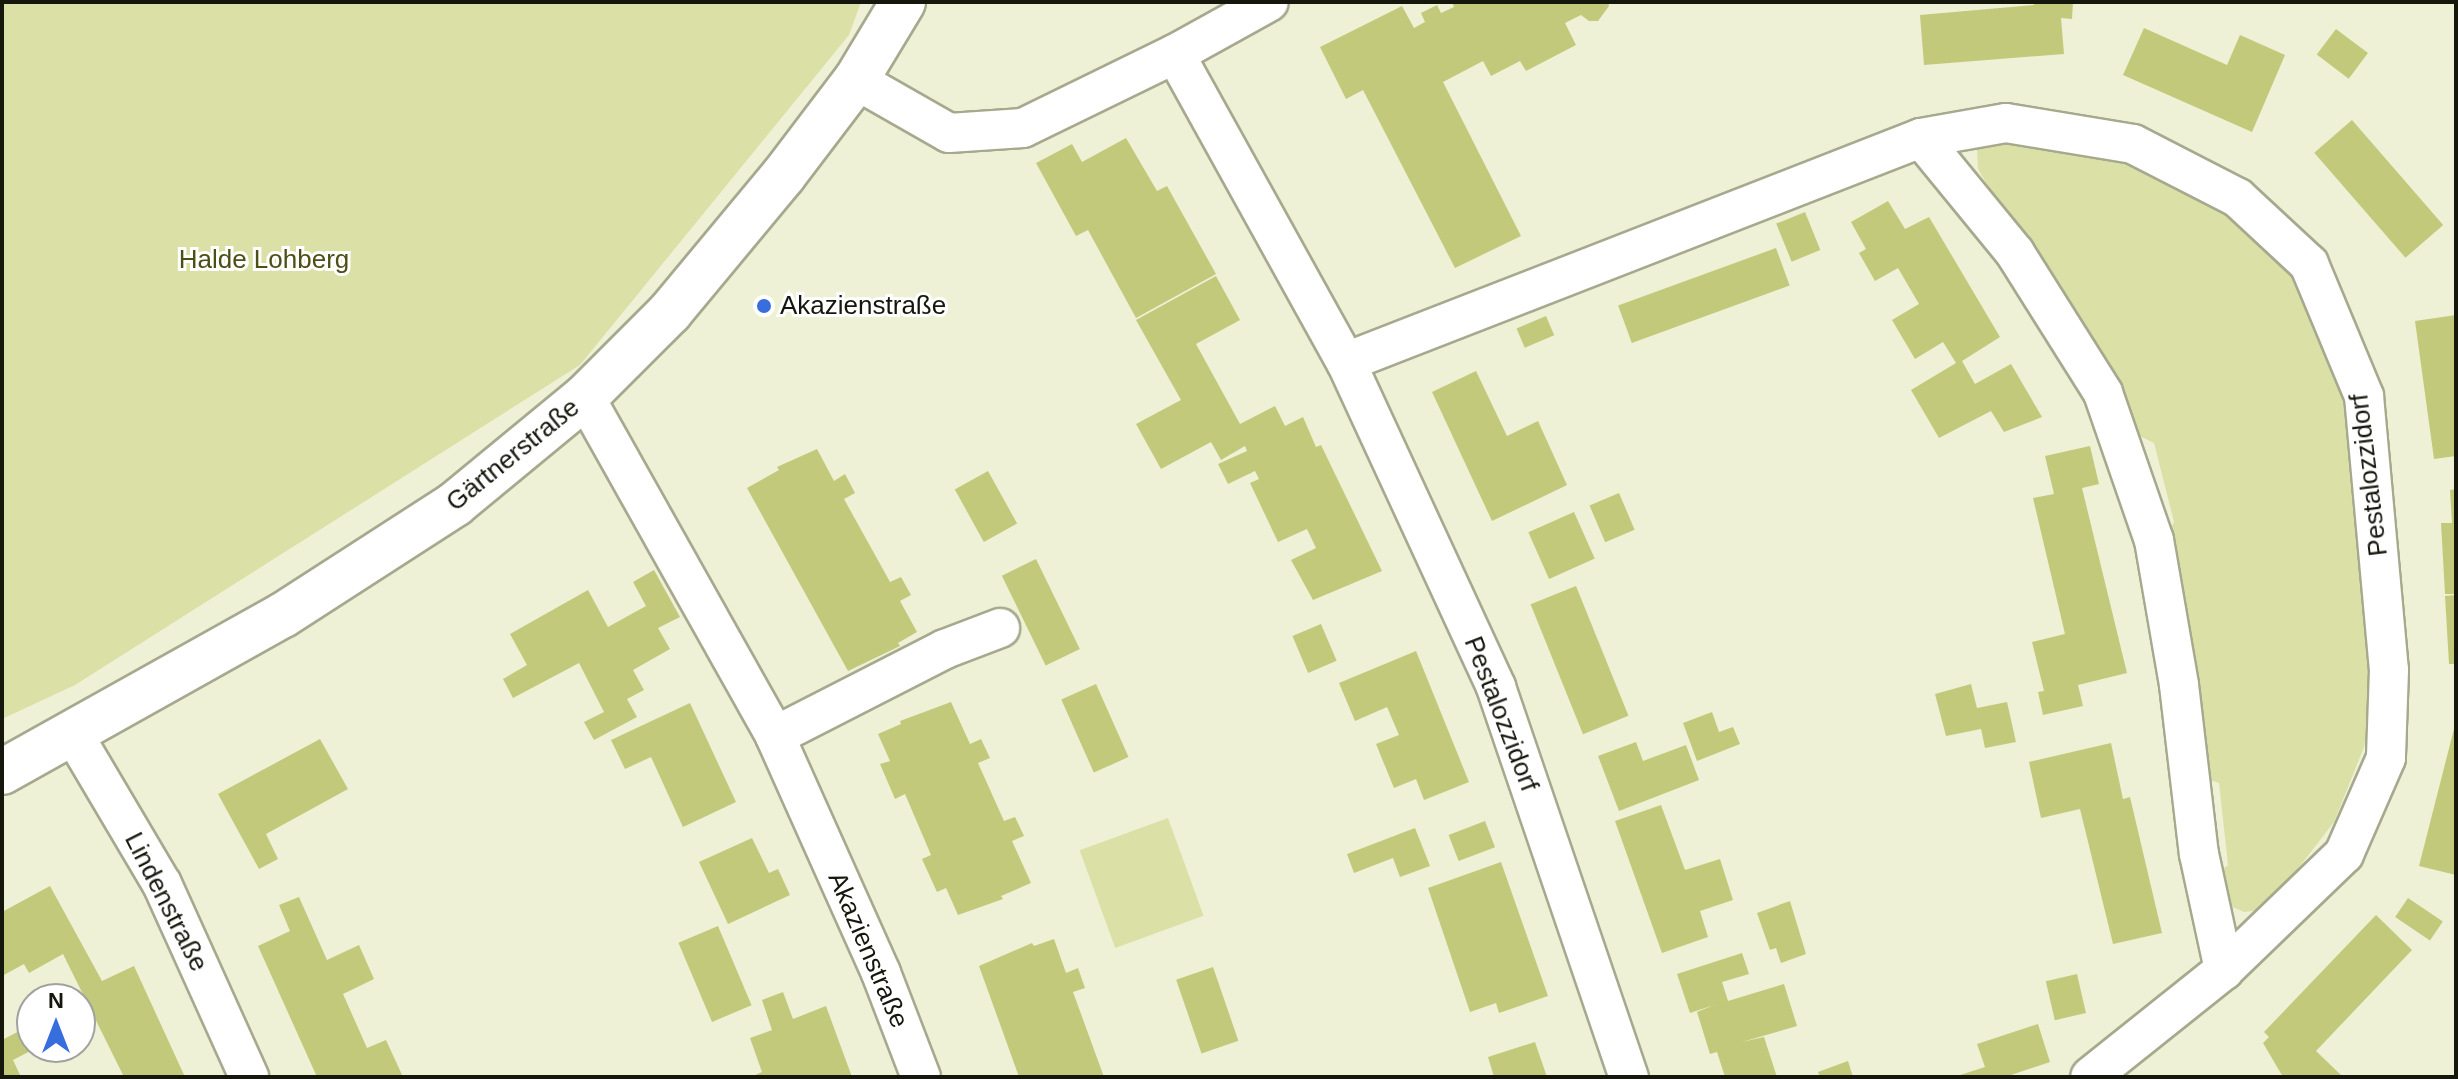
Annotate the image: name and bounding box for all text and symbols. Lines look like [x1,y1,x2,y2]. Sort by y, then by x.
park label: Halde Lohberg [179,244,349,276]
place label: Akazienstraße [780,290,946,322]
marker: Akazienstraße [755,297,773,315]
street label: Gärtnerstraße [440,392,586,518]
street label: Pestalozzidorf [2344,392,2394,558]
street label: Pestalozzidorf [1457,632,1545,796]
street label: Lindenstraße [118,827,214,977]
street label: Akazienstraße [821,867,915,1033]
north arrow [16,983,96,1063]
text: N [48,988,64,1013]

